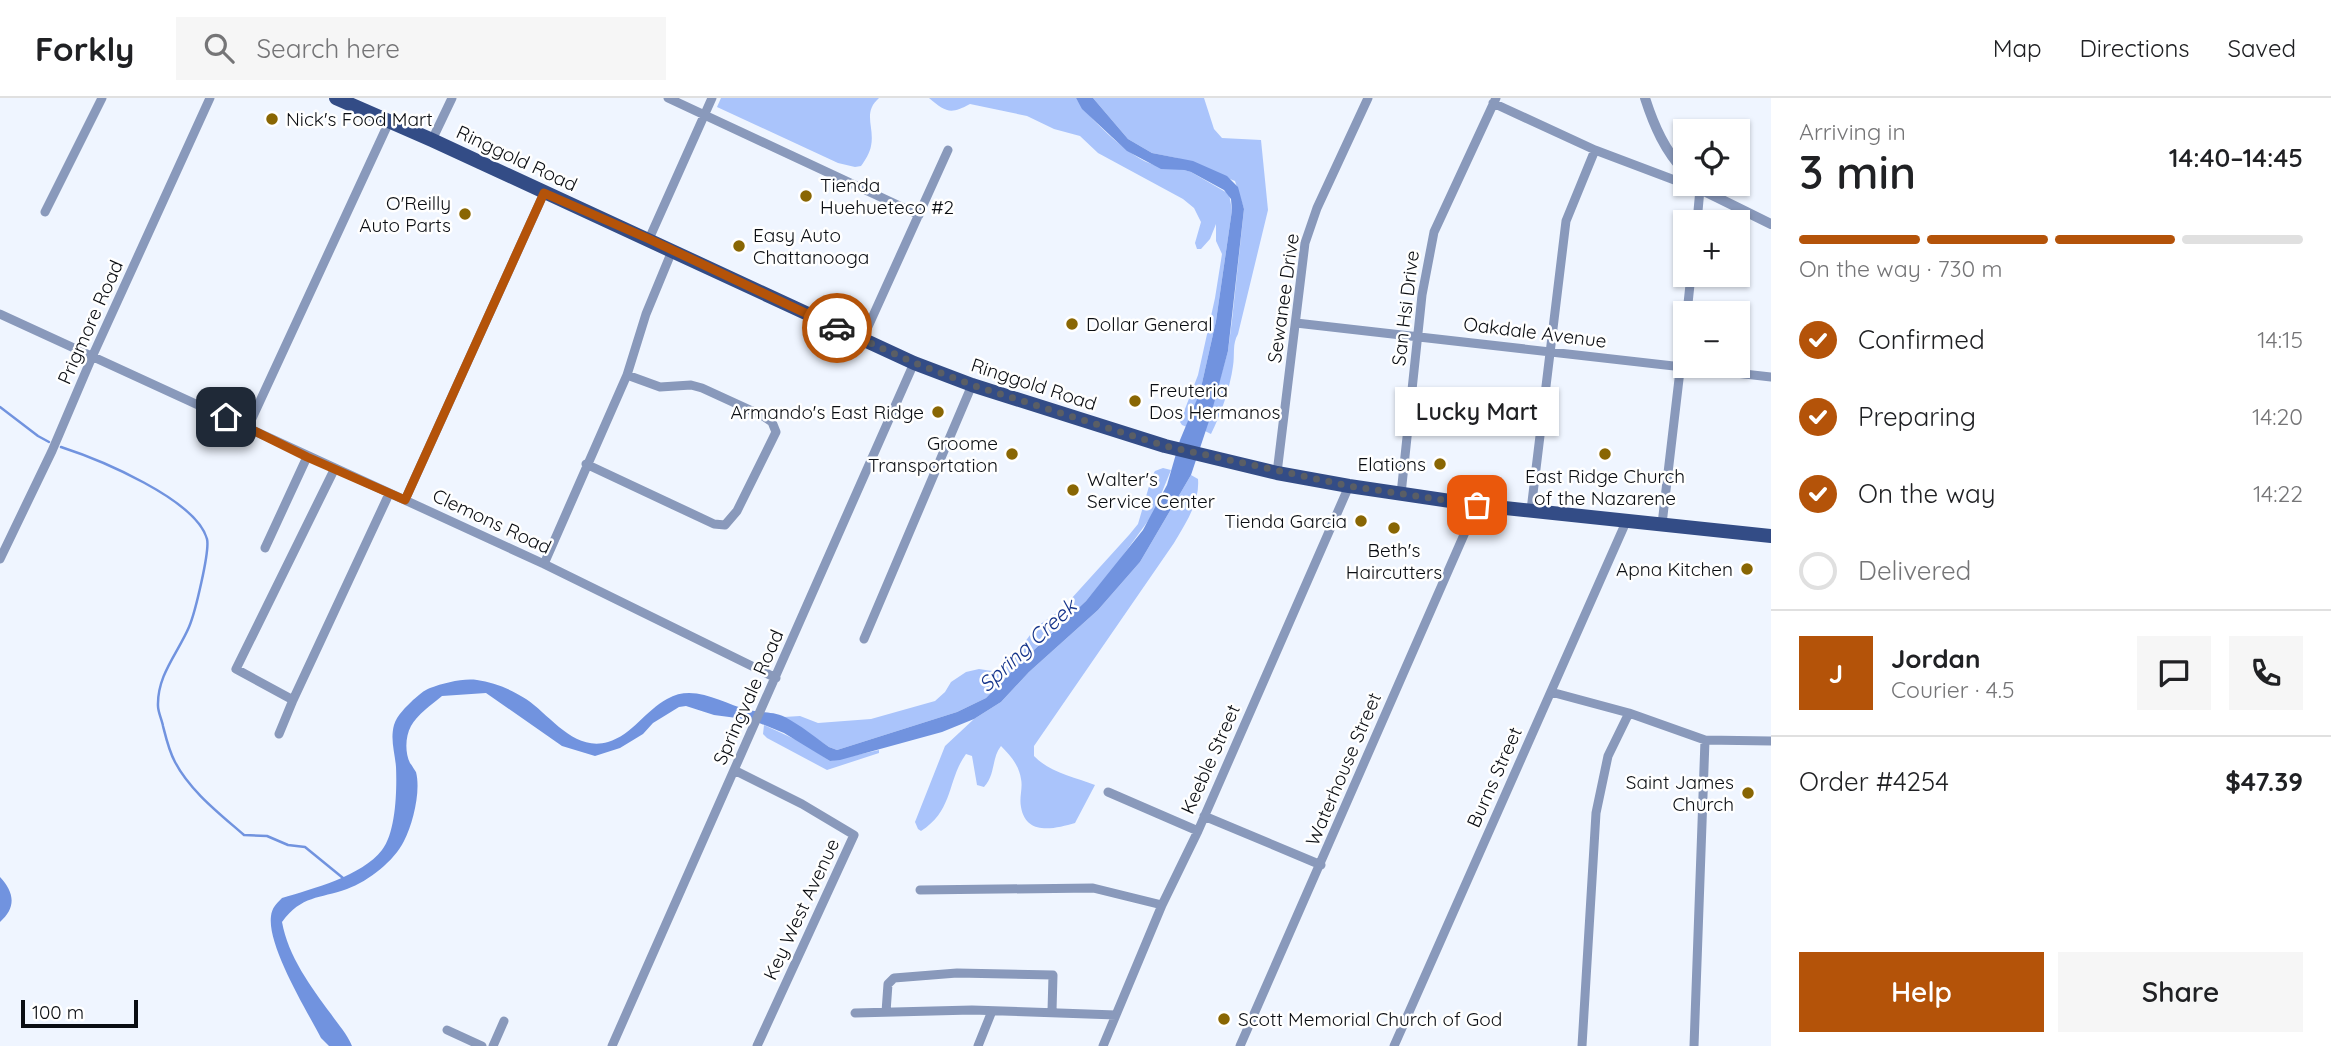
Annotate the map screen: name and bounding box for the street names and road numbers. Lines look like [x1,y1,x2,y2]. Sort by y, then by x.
street label: Ringgold Road [453,120,581,196]
street label: Sewanee Drive [1262,232,1304,364]
street label: San Hsi Drive [1386,249,1424,367]
street label: Prigmore Road [52,256,128,388]
street label: Oakdale Avenue [1462,311,1608,353]
street label: Ringgold Road [968,352,1100,416]
street label: Clemons Road [429,483,555,559]
street label: Springvale Road [708,626,788,768]
street label: Waterhouse Street [1300,689,1386,849]
street label: Keeble Street [1175,700,1245,818]
street label: Burns Street [1461,723,1527,831]
street label: Key West Avenue [758,834,844,984]

